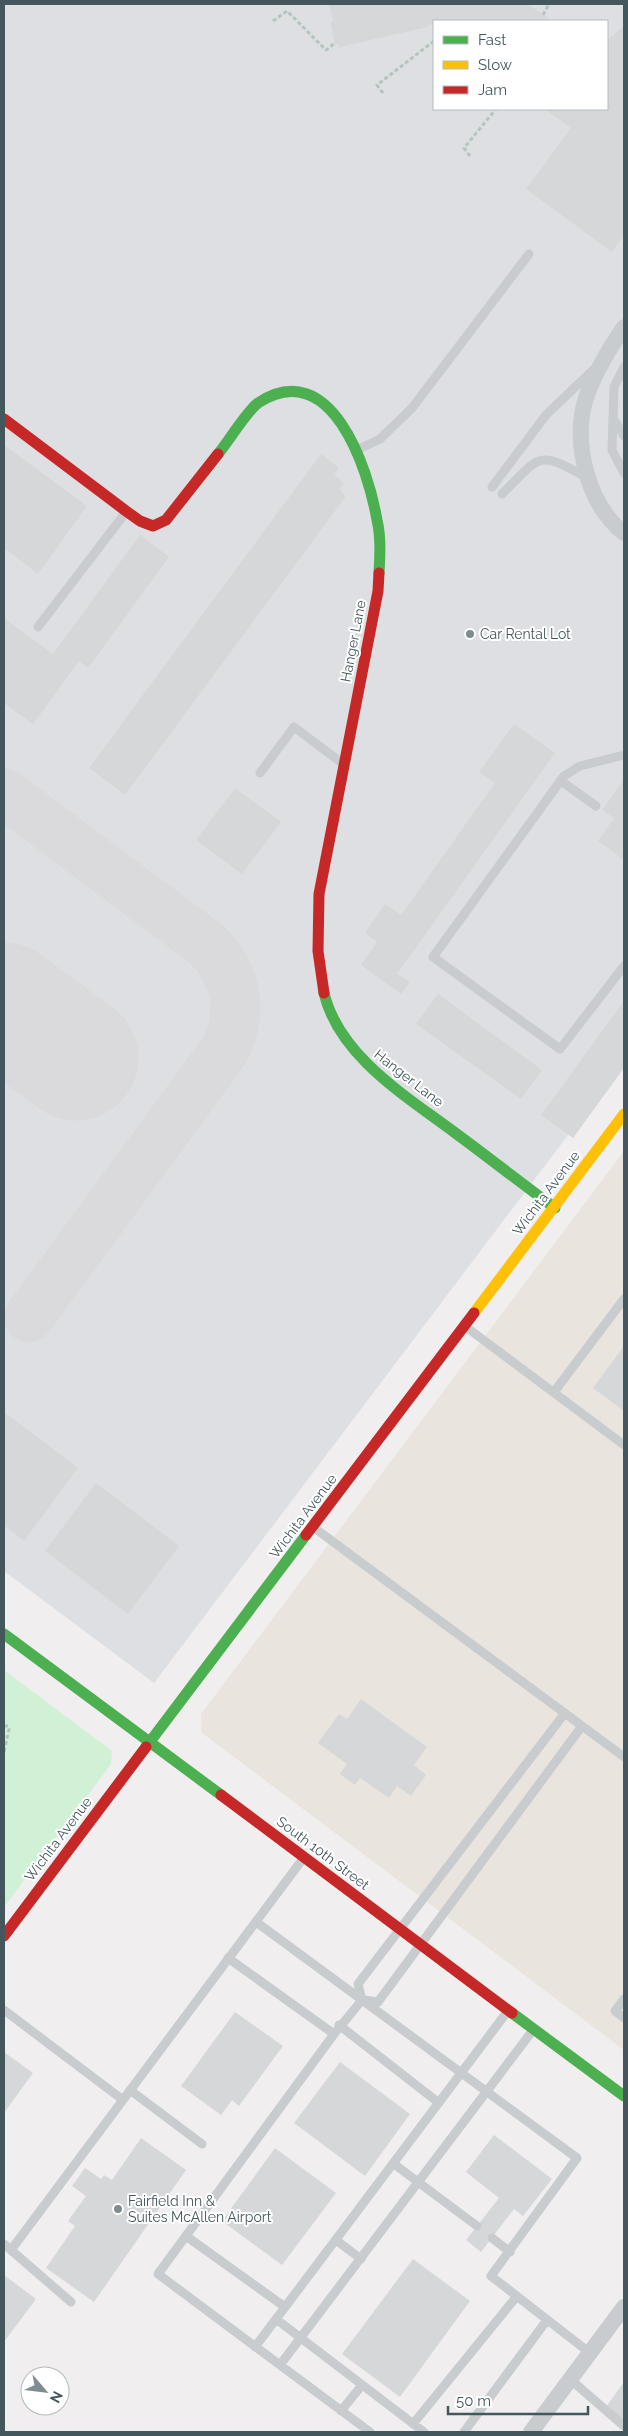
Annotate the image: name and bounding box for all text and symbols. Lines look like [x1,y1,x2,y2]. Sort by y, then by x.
legend [433,20,608,110]
text: Fast [478,31,506,49]
text: Slow [478,56,512,74]
text: Jam [478,81,507,99]
street label: Hanger Lane [337,599,369,683]
place label: Car Rental Lot [480,626,571,642]
marker: Car Rental Lot [464,628,476,640]
street label: Hanger Lane [371,1046,447,1110]
street label: Wichita Avenue [509,1148,583,1238]
street label: Wichita Avenue [266,1471,340,1561]
street label: Wichita Avenue [21,1794,95,1884]
street label: South 10th Street [274,1813,373,1893]
place label: Fairfield Inn & Suites McAllen Airport [128,2193,272,2225]
marker: Fairfield Inn & Suites McAllen Airport [112,2203,124,2215]
north arrow [20,2366,70,2416]
scale bar [448,2384,588,2416]
text: N [47,2389,66,2406]
text: 50 m [456,2392,491,2410]

